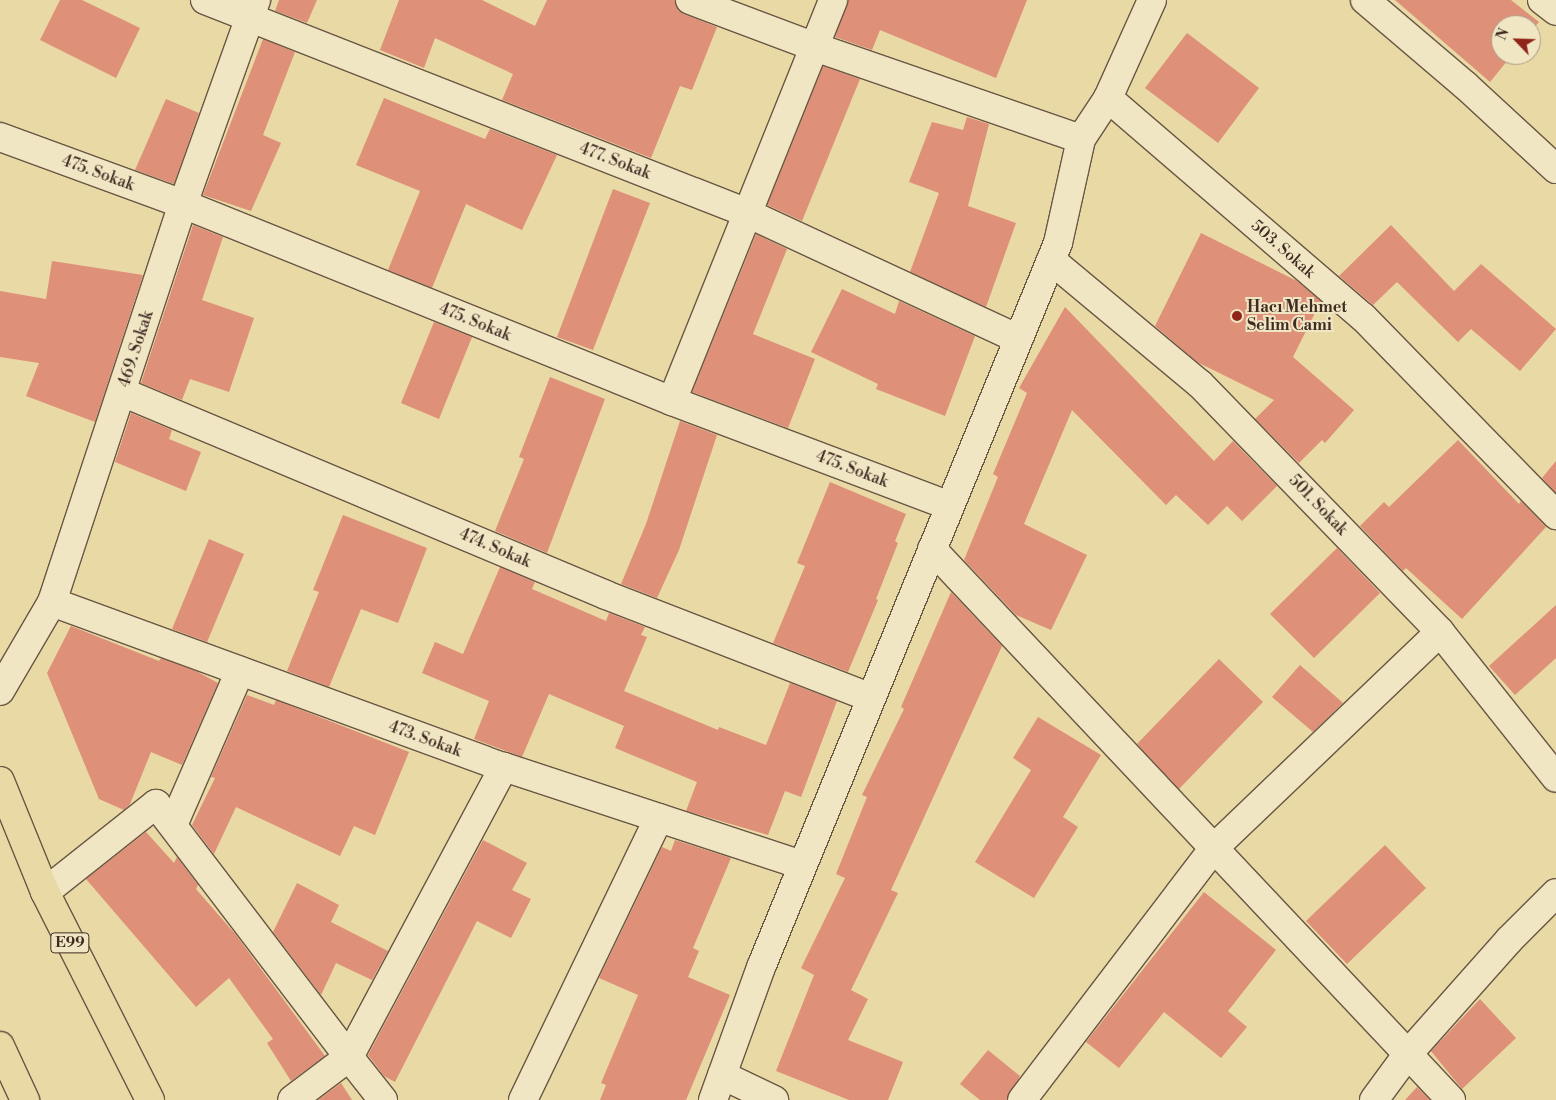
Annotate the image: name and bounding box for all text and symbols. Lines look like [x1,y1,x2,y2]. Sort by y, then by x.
north arrow [1491,15,1541,65]
text: N [1493,26,1514,43]
street label: 477. Sokak [577,139,653,183]
street label: 475. Sokak [59,151,137,195]
street label: 503. Sokak [1247,216,1319,282]
place label: Hacı Mehmet Selim Cami [1247,297,1347,335]
street label: 475. Sokak [436,299,514,345]
street label: 469. Sokak [115,308,157,390]
marker: Hacı Mehmet Selim Cami [1231,310,1243,322]
street label: 475. Sokak [813,446,891,492]
street label: 501. Sokak [1285,471,1351,539]
street label: 474. Sokak [456,524,534,572]
street label: 473. Sokak [386,717,464,761]
road number: E99 [50,930,90,956]

